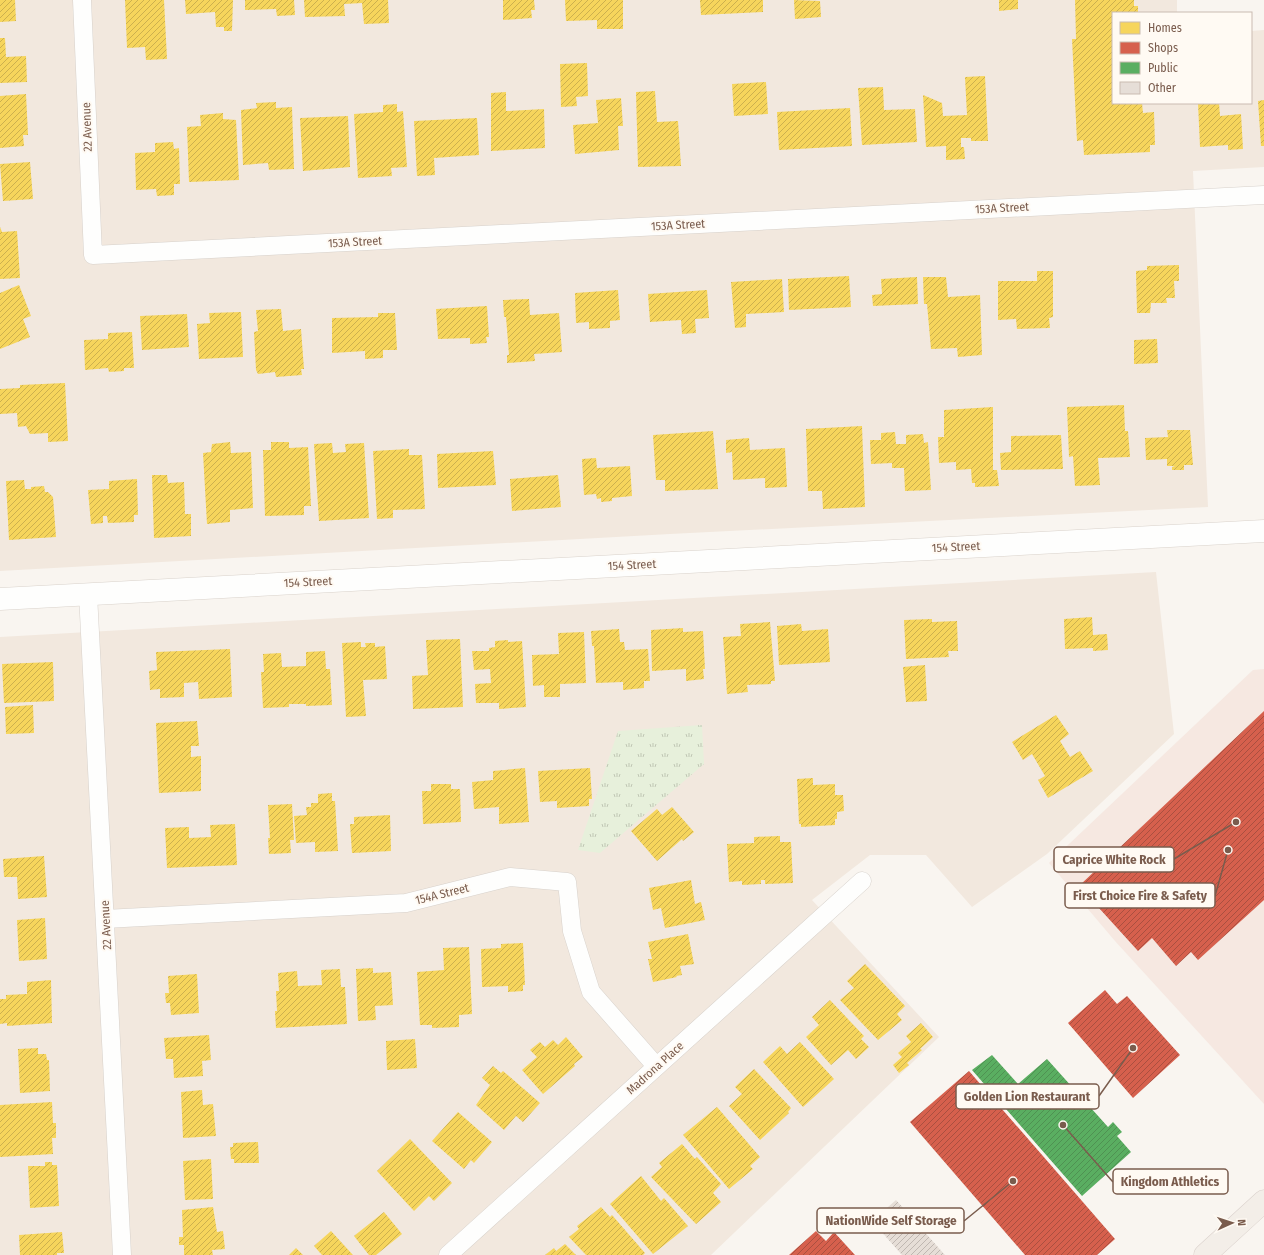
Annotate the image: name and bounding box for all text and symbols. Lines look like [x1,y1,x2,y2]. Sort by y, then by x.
legend [1112,12,1252,104]
text: Homes [1148,21,1182,35]
text: Shops [1148,41,1178,55]
text: Public [1148,61,1178,75]
text: Other [1148,81,1177,95]
street label: 22 Avenue [79,102,95,152]
street label: 153A Street [975,200,1029,216]
street label: 153A Street [651,217,705,233]
street label: 153A Street [328,234,382,250]
street label: 154 Street [932,539,981,555]
street label: 154 Street [608,557,657,573]
street label: 154 Street [284,574,333,590]
callout: Caprice White Rock [1054,847,1174,872]
text: Caprice White Rock [1062,852,1166,867]
street label: 154A Street [414,881,470,907]
callout: First Choice Fire & Safety [1065,883,1215,908]
text: First Choice Fire & Safety [1073,888,1208,903]
street label: 22 Avenue [98,900,114,950]
street label: Madrona Place [624,1039,686,1097]
callout: Golden Lion Restaurant [956,1084,1099,1109]
text: Golden Lion Restaurant [964,1089,1091,1104]
callout: Kingdom Athletics [1113,1169,1228,1194]
text: Kingdom Athletics [1121,1174,1219,1189]
north arrow [1212,1203,1252,1243]
callout: NationWide Self Storage [817,1208,964,1233]
text: NationWide Self Storage [825,1213,957,1228]
text: N [1235,1219,1248,1226]

